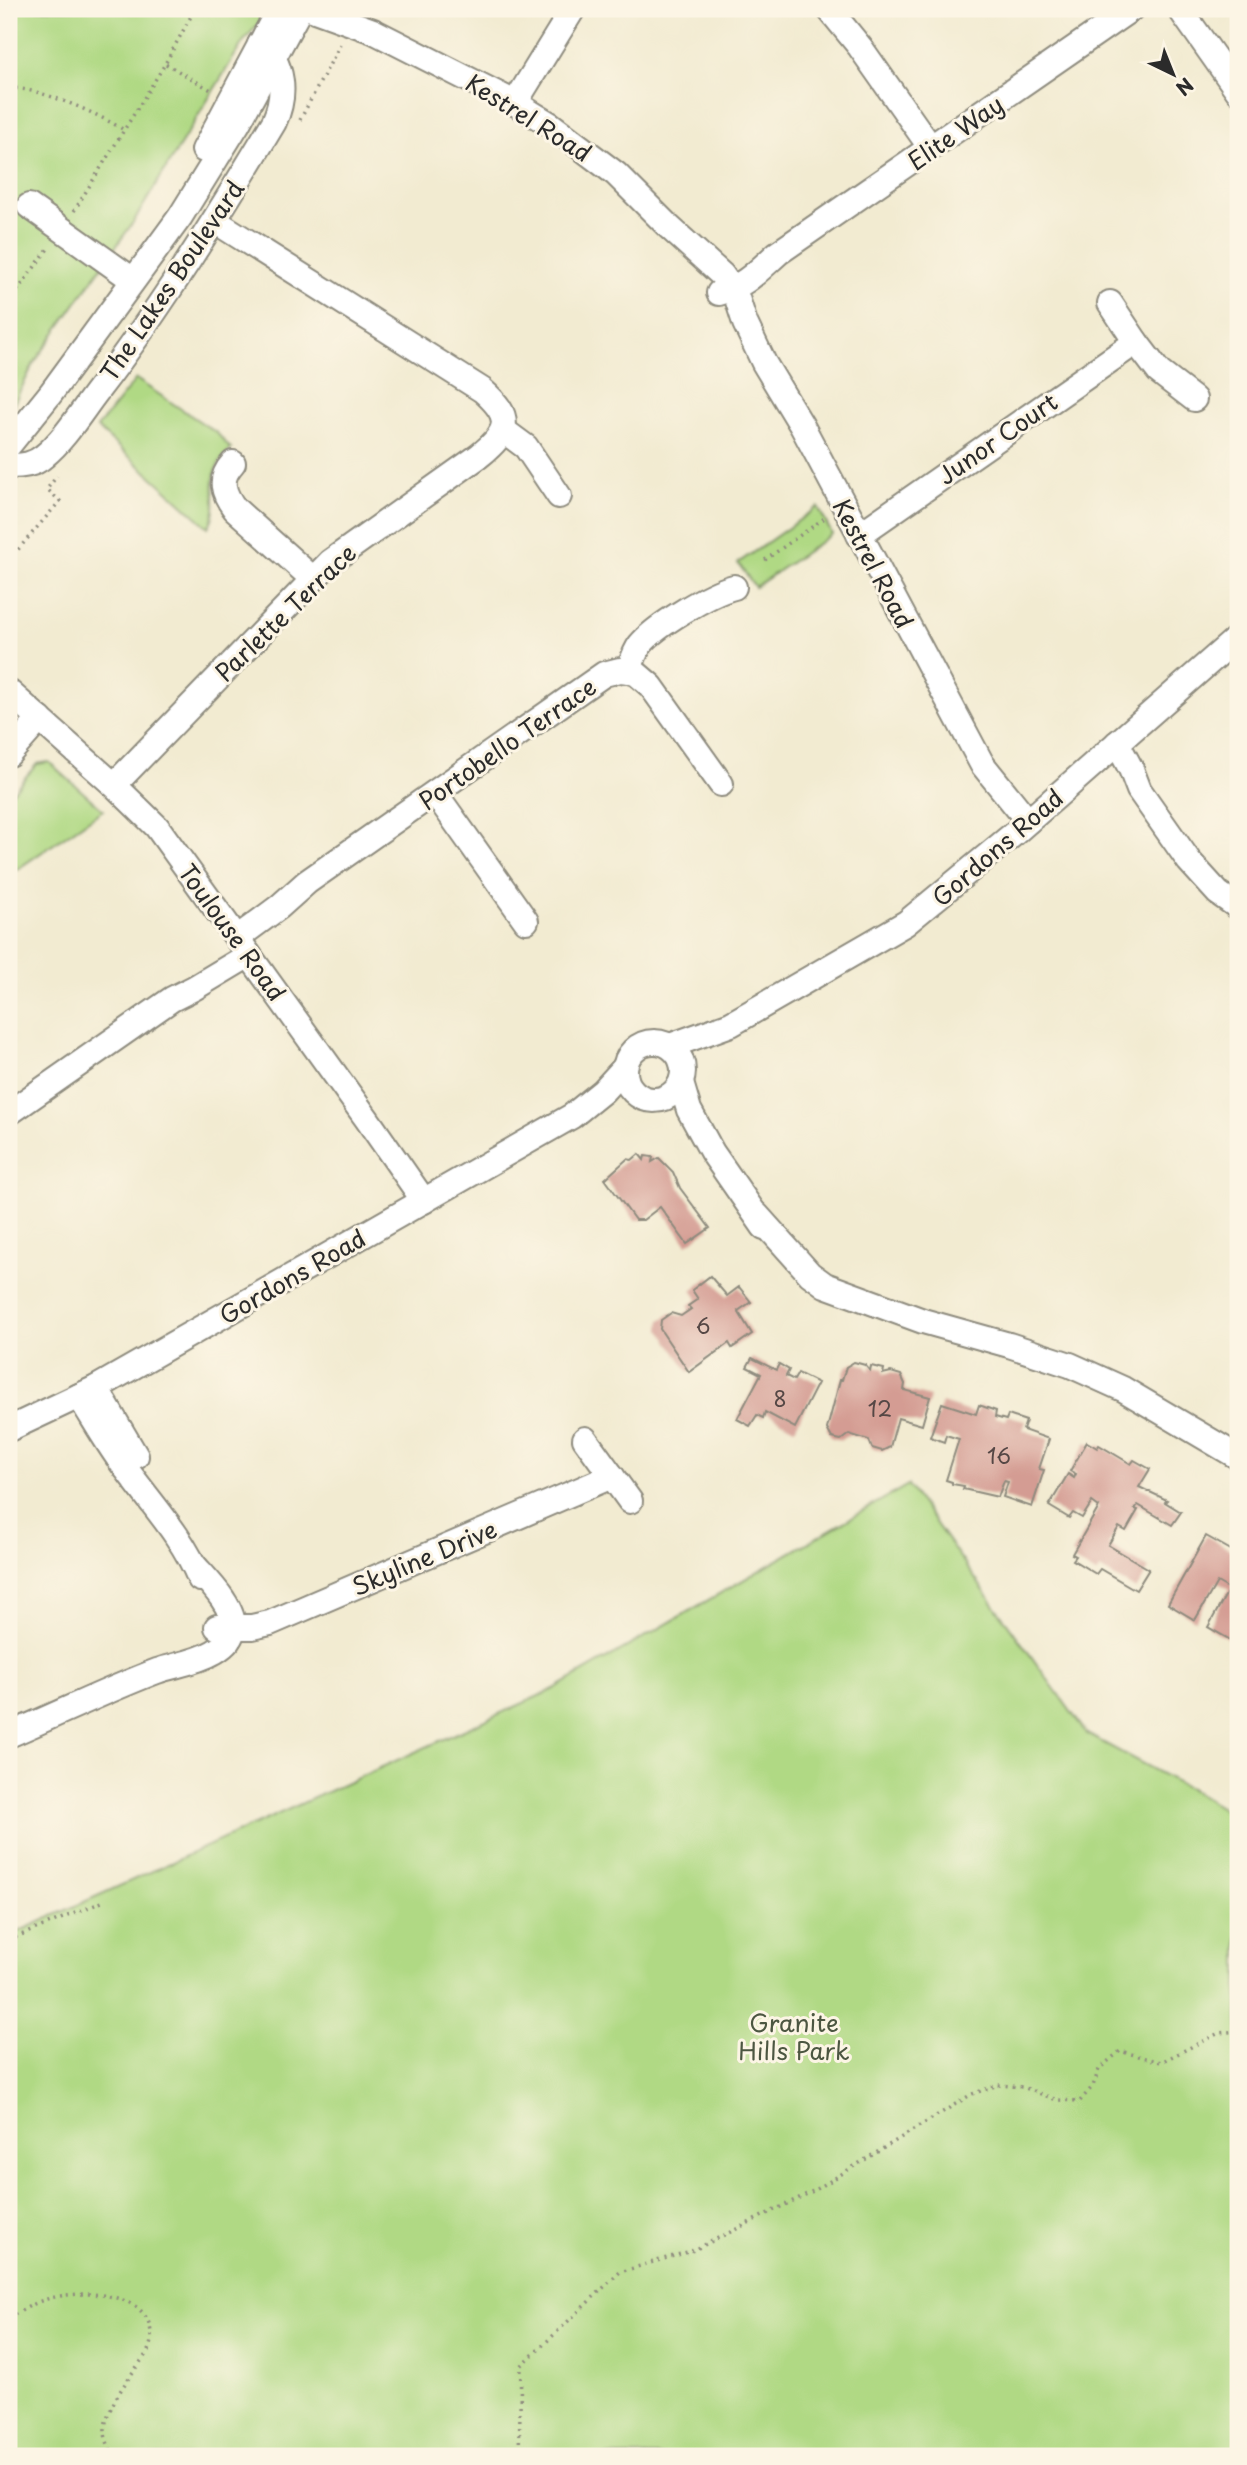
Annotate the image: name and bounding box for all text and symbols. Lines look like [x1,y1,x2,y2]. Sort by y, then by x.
north arrow [1138,38,1208,108]
street label: Kestrel Road [459,64,599,170]
text: N [1170,72,1200,103]
street label: Elite Way [900,86,1010,178]
street label: The Lakes Boulevard [90,172,252,388]
street label: Junor Court [930,383,1064,493]
street label: Kestrel Road [825,492,923,634]
street label: Parlette Terrace [206,535,364,689]
street label: Portobello Terrace [411,668,603,818]
street label: Gordons Road [923,780,1071,914]
street label: Toulouse Road [171,856,295,1008]
street label: Gordons Road [212,1219,372,1333]
house number: 6 [696,1309,710,1341]
house number: 8 [773,1382,787,1414]
house number: 12 [868,1392,892,1424]
house number: 16 [987,1439,1011,1471]
street label: Skyline Drive [346,1510,502,1604]
park label: Granite Hills Park [738,2004,850,2068]

